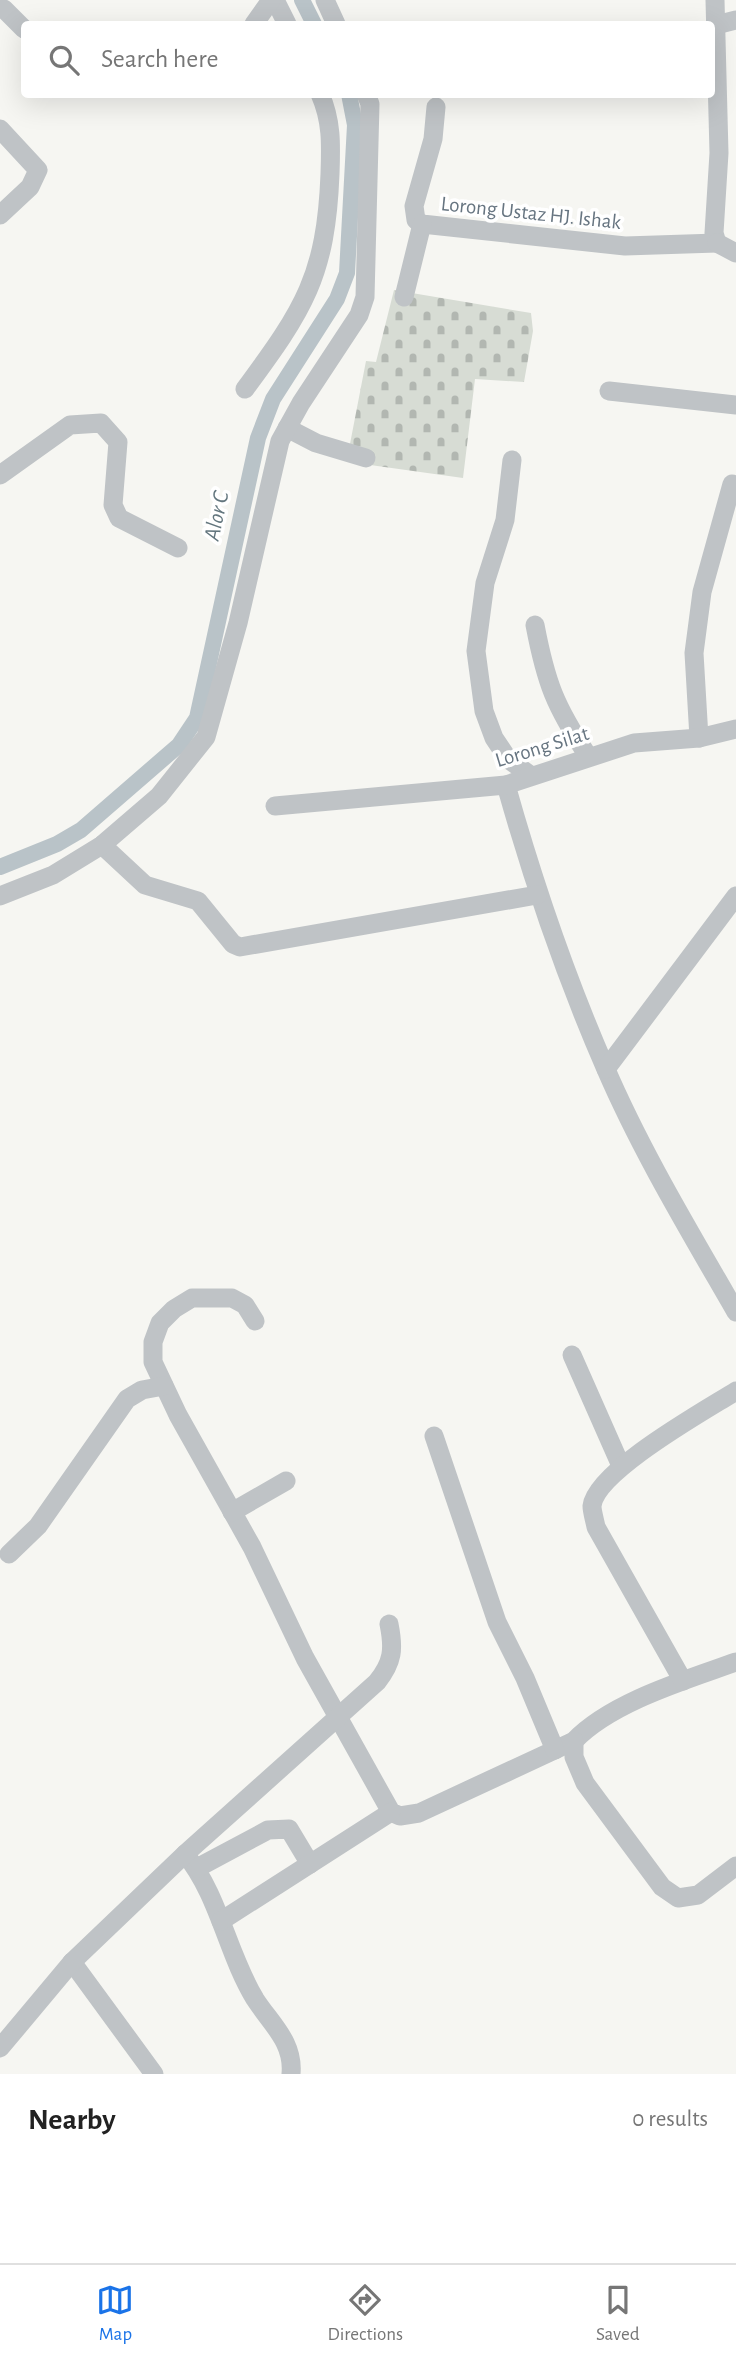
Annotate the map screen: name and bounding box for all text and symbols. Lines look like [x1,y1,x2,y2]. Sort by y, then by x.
search box [21,21,715,98]
icon: search [45,41,83,79]
text: Search here [101,46,219,72]
street label: Lorong Ustaz HJ. Ishak [440,193,623,233]
water label: Alor C [200,488,234,544]
street label: Lorong Silat [493,723,592,771]
text: Nearby [28,2105,116,2135]
text: 0 results [632,2108,708,2131]
tab: Map [96,2281,134,2346]
tab: Directions [327,2281,403,2346]
tab: Saved [596,2281,640,2346]

